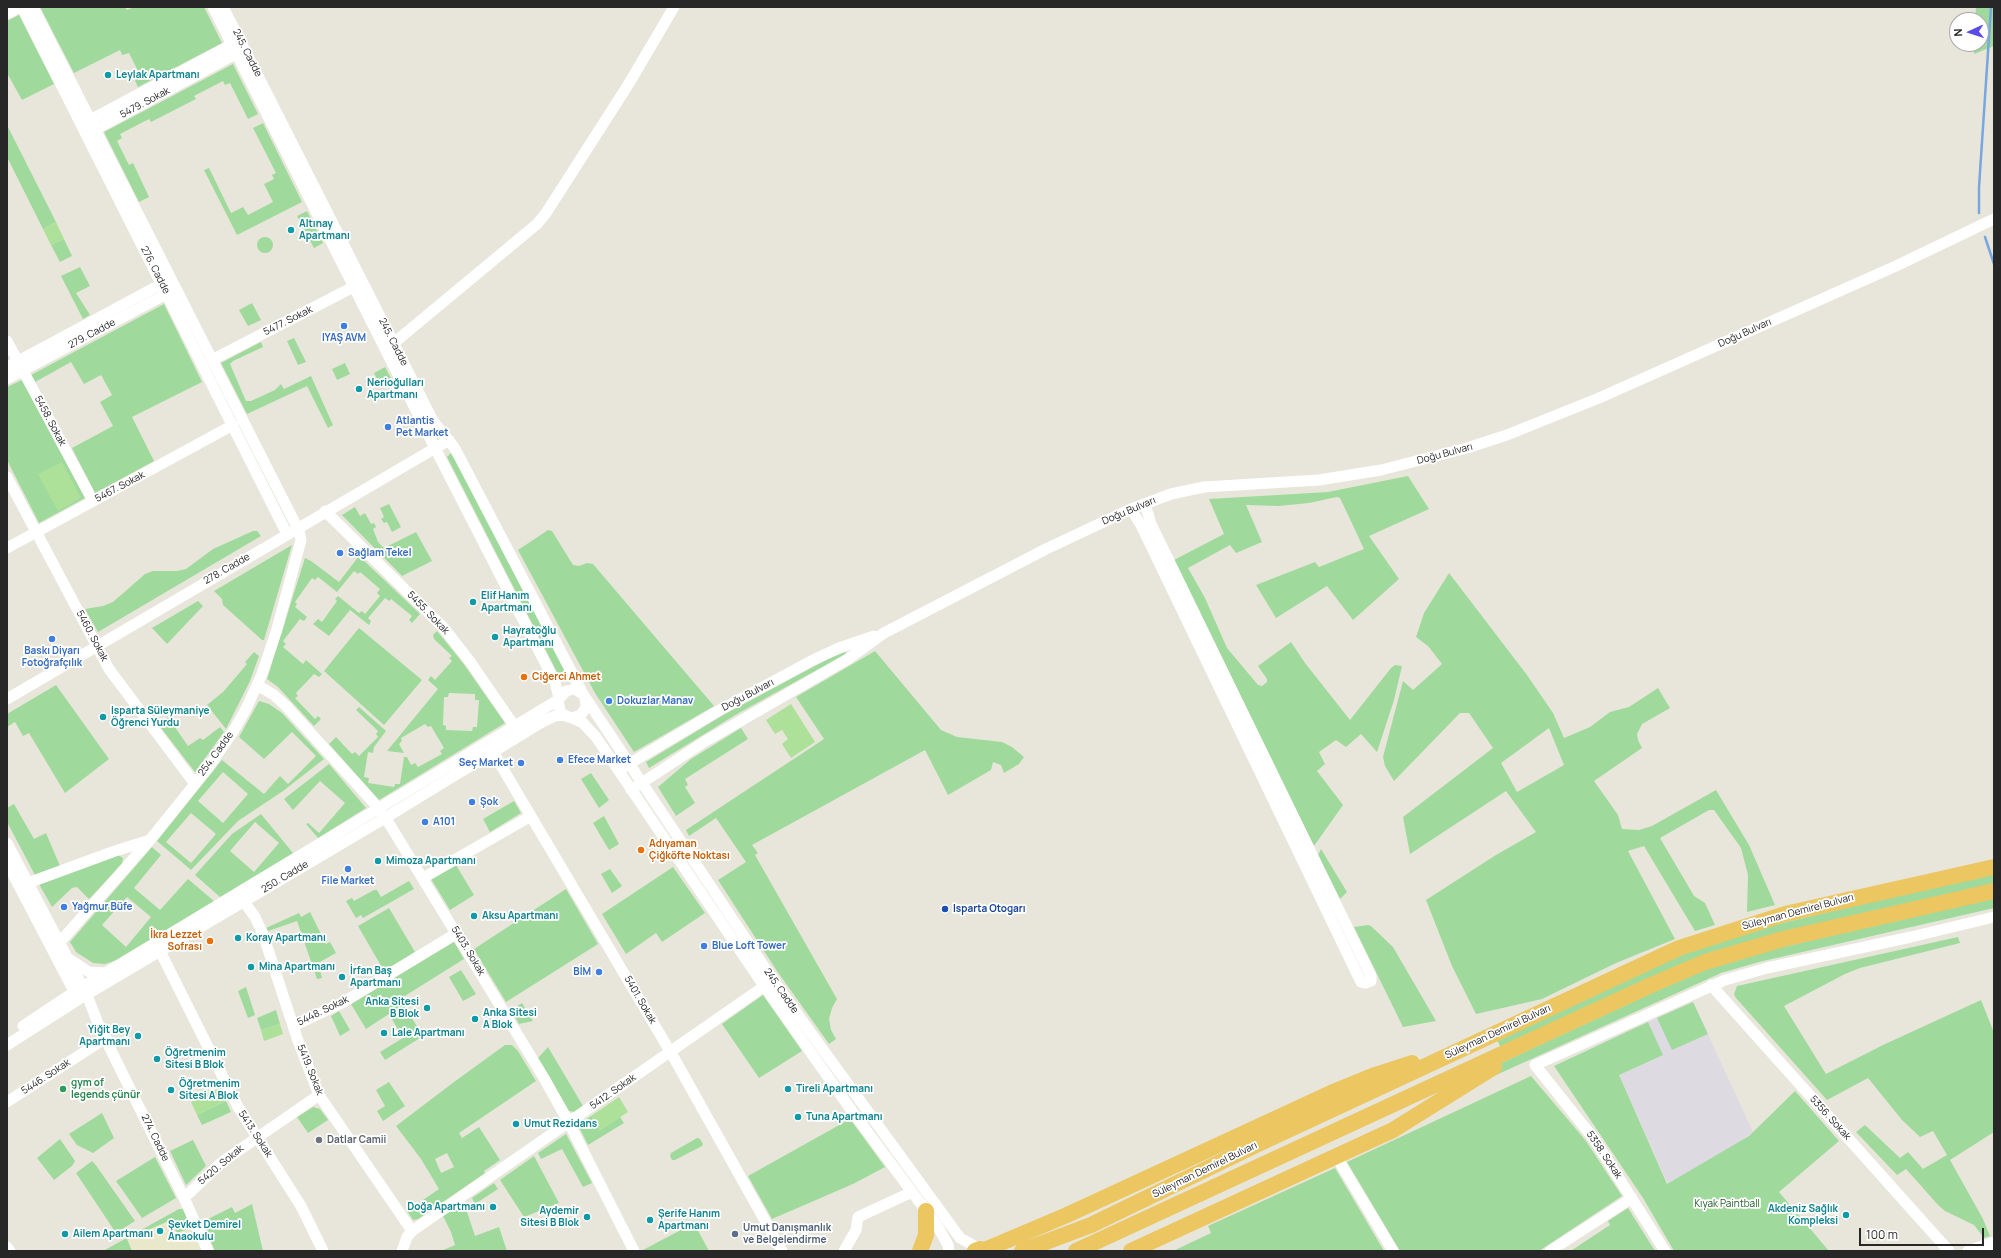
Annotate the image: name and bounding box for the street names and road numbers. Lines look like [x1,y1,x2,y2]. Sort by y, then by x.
street label: 245. Cadde [230,27,264,79]
street label: 5479. Sokak [118,85,172,121]
street label: 276. Cadde [138,244,172,296]
street label: 5477. Sokak [261,304,315,338]
street label: 245. Cadde [376,316,410,368]
street label: Doğu Bulvarı [1716,316,1774,350]
street label: 279. Cadde [66,317,118,351]
street label: 5458. Sokak [32,394,68,448]
street label: Doğu Bulvarı [1416,441,1474,467]
street label: 5467. Sokak [93,469,147,505]
street label: Doğu Bulvarı [1100,494,1158,528]
street label: 278. Cadde [202,551,252,587]
street label: 5455. Sokak [404,589,452,637]
street label: 5460. Sokak [74,608,110,664]
street label: Doğu Bulvarı [720,676,776,714]
street label: 254. Cadde [196,729,236,779]
street label: 250. Cadde [259,858,311,896]
street label: Süleyman Demirel Bulvarı [1741,891,1855,933]
street label: 5403. Sokak [449,924,487,978]
street label: 245. Cadde [761,966,801,1016]
street label: 5401. Sokak [621,974,659,1026]
street label: 5448. Sokak [295,993,351,1029]
street label: Süleyman Demirel Bulvarı [1443,1002,1553,1062]
street label: 5419. Sokak [294,1043,326,1097]
street label: 5446. Sokak [19,1057,73,1097]
street label: 5412. Sokak [588,1072,638,1112]
street label: 5356. Sokak [1807,1093,1853,1143]
street label: 5413. Sokak [235,1108,275,1160]
street label: 274. Cadde [138,1112,172,1164]
street label: 5358. Sokak [1584,1129,1624,1181]
street label: Süleyman Demirel Bulvarı [1151,1139,1259,1201]
street label: 5420. Sokak [196,1143,246,1187]

